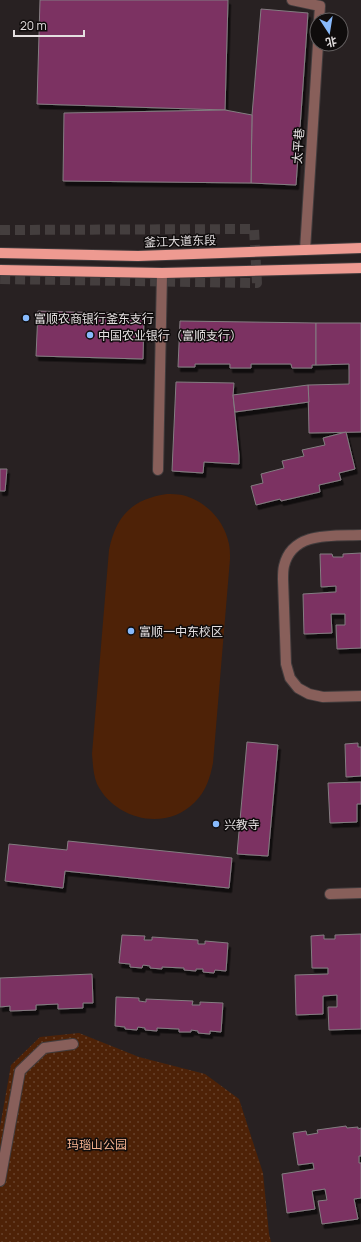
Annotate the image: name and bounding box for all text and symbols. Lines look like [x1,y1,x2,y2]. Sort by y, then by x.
scale bar [14,12,84,38]
north arrow [309,12,349,52]
text: 20 m [20,17,47,34]
text: 北 [324,34,338,51]
street label: 太平巷 [288,127,308,165]
street label: 釜江大道东段 [144,231,216,251]
place label: 富顺农商银行釜东支行 [34,310,154,327]
marker: 富顺农商银行釜东支行 [21,313,31,323]
place label: 中国农业银行（富顺支行） [98,327,242,344]
marker: 中国农业银行（富顺支行） [85,330,95,340]
place label: 富顺一中东校区 [139,623,223,640]
marker: 富顺一中东校区 [126,626,136,636]
place label: 兴教寺 [224,816,260,833]
marker: 兴教寺 [211,819,221,829]
park label: 玛瑙山公园 [67,1136,127,1153]

